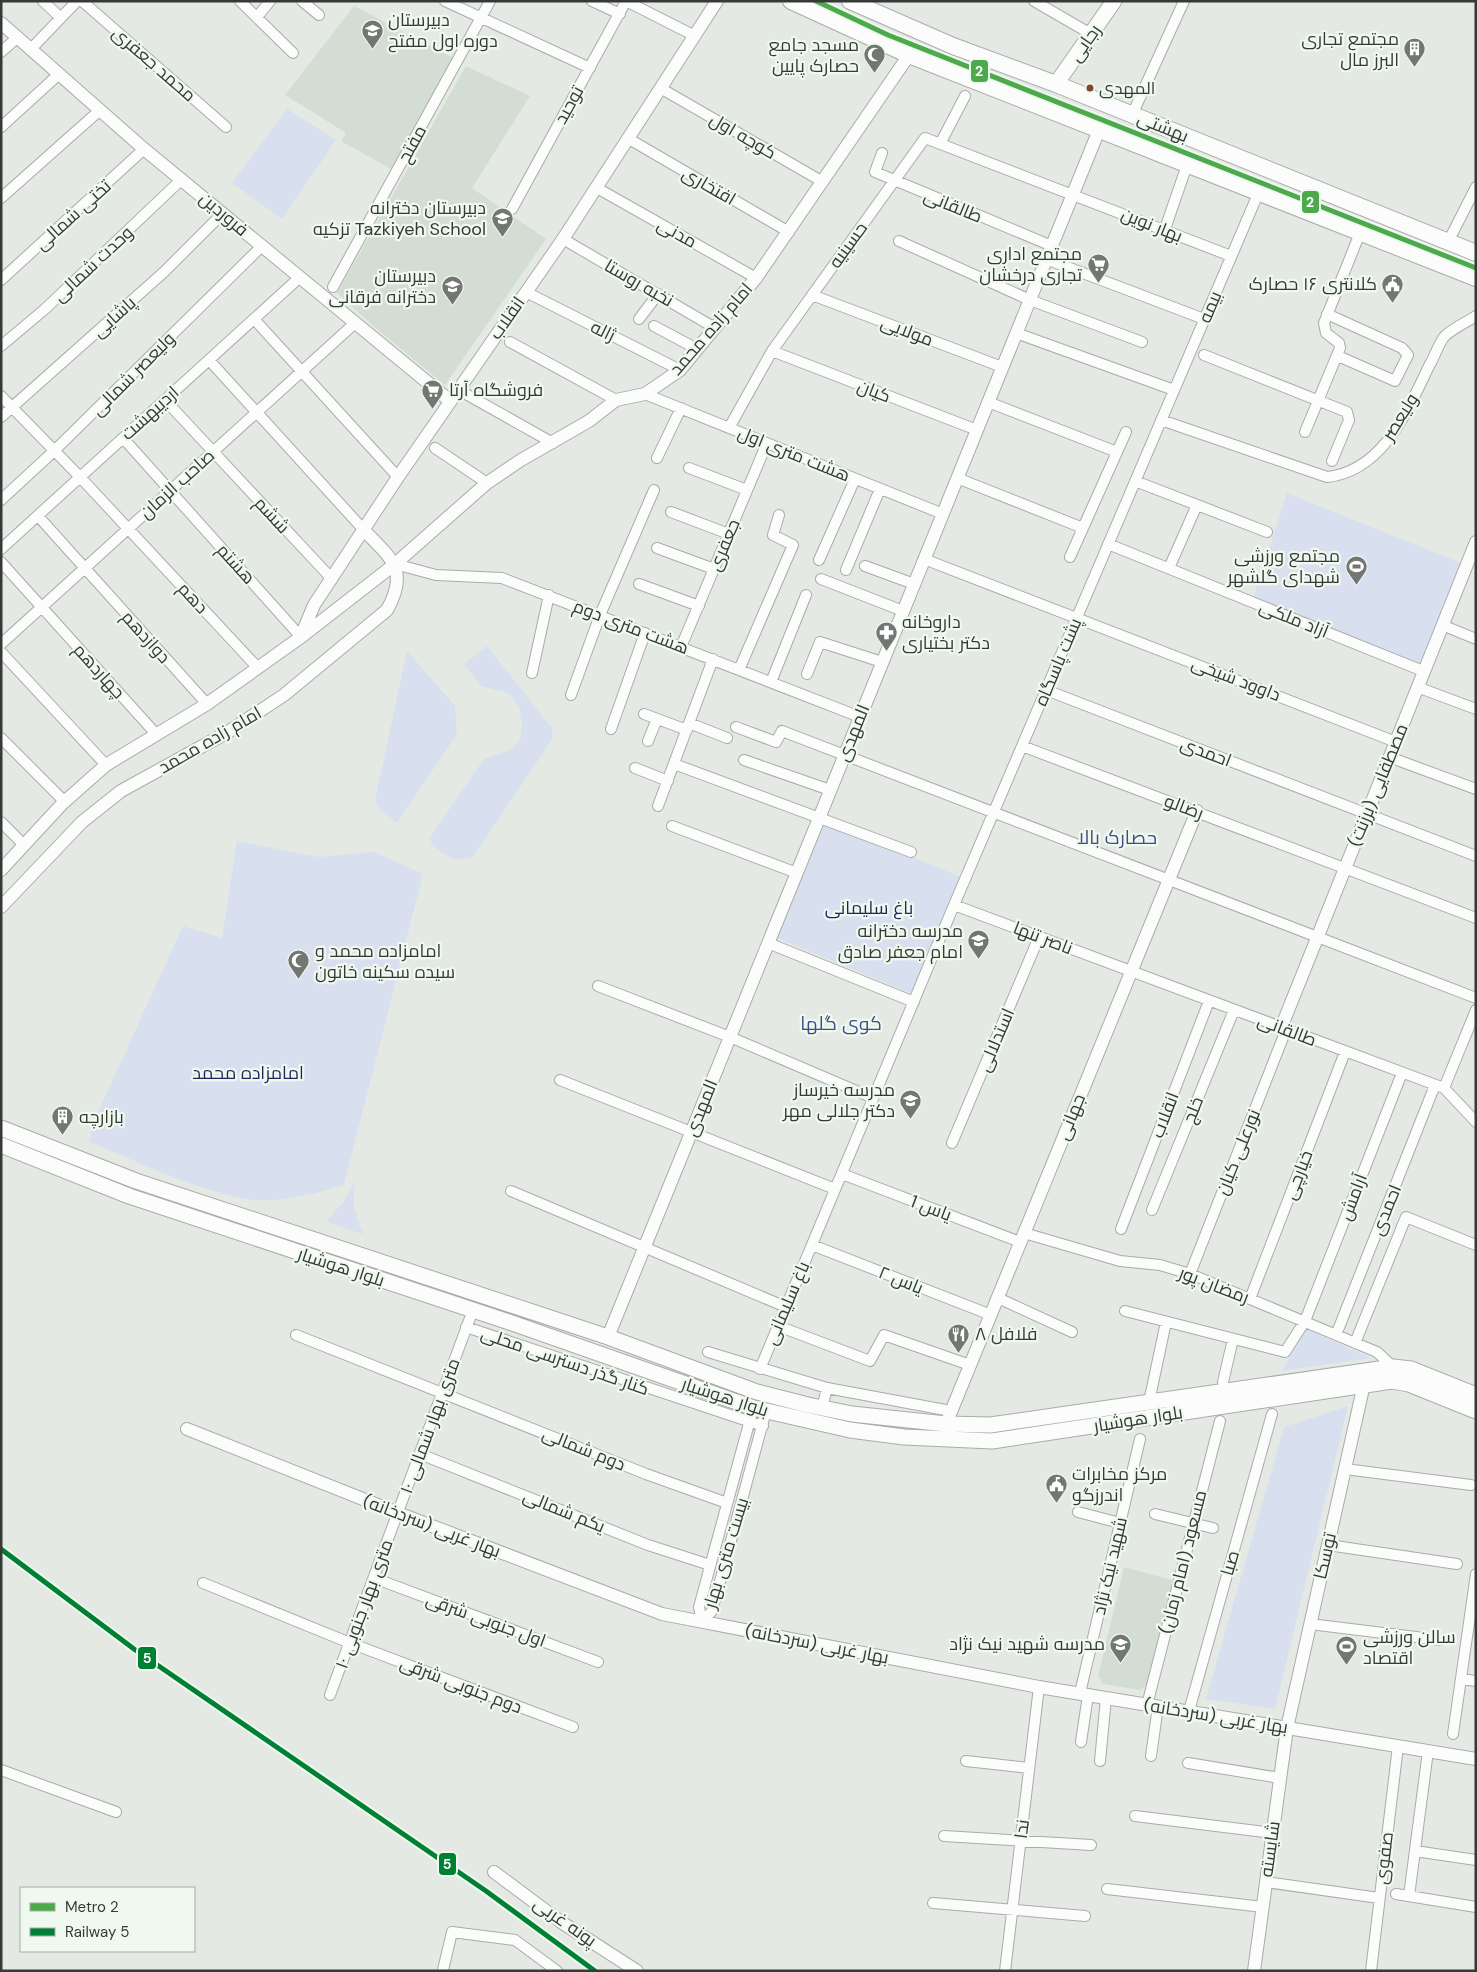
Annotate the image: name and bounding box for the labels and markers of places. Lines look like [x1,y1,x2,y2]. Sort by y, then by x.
place label: دبیرستان دوره اول مفتح [388,8,498,53]
school or university icon: دبیرستان دوره اول مفتح [360,18,384,49]
place label: مجتمع تجاری البرز مال [1301,27,1399,72]
place label: مسجد جامع حصارک پایین [768,33,859,78]
building icon: مجتمع تجاری البرز مال [1403,37,1427,68]
mosque icon: مسجد جامع حصارک پایین [863,43,887,74]
place label: المهدی [1099,77,1155,99]
marker: المهدی [1085,83,1095,93]
place label: دبیرستان دخترانه تزكيه Tazkiyeh School [313,196,486,241]
school or university icon: دبیرستان دخترانه تزكيه Tazkiyeh School [490,206,514,237]
place label: مجتمع اداری تجاری درخشان [979,242,1082,287]
supermarket icon: مجتمع اداری تجاری درخشان [1086,252,1110,283]
place label: دبیرستان دخترانه فرقانی [329,264,436,309]
place label: کلانتری ۱۶ حصارک [1249,272,1377,296]
public building icon: کلانتری ۱۶ حصارک [1381,272,1405,303]
school or university icon: دبیرستان دخترانه فرقانی [440,274,464,305]
supermarket icon: فروشگاه آرتا [421,378,445,409]
place label: فروشگاه آرتا [449,378,543,402]
place label: مجتمع ورزشی شهدای گلشهر [1226,544,1340,589]
sports icon: مجتمع ورزشی شهدای گلشهر [1344,554,1368,585]
place label: داروخانه دکتر بختیاری [902,610,990,655]
pharmacy icon: داروخانه دکتر بختیاری [874,620,898,651]
place label: مدرسه دخترانه امام جعفر صادق [838,919,963,964]
school or university icon: مدرسه دخترانه امام جعفر صادق [967,929,991,960]
place label: امامزاده محمد و سیده سکینه خاتون [315,939,455,984]
mosque icon: امامزاده محمد و سیده سکینه خاتون [287,949,311,980]
place label: مدرسه خیرساز دکتر جلالی مهر [782,1078,895,1123]
school or university icon: مدرسه خیرساز دکتر جلالی مهر [899,1088,923,1119]
building icon: بازارچه [51,1105,75,1136]
place label: بازارچه [79,1105,124,1129]
restaurant icon: فلافل ۸ [947,1322,971,1353]
place label: فلافل ۸ [975,1322,1038,1346]
place label: مرکز مخابرات اندرزگو [1072,1462,1167,1507]
public building icon: مرکز مخابرات اندرزگو [1044,1472,1068,1503]
place label: سالن ورزشی اقتصاد [1363,1625,1456,1670]
place label: مدرسه شهید نیک نژاد [949,1632,1105,1656]
school or university icon: مدرسه شهید نیک نژاد [1109,1632,1133,1663]
sports icon: سالن ورزشی اقتصاد [1335,1635,1359,1666]

